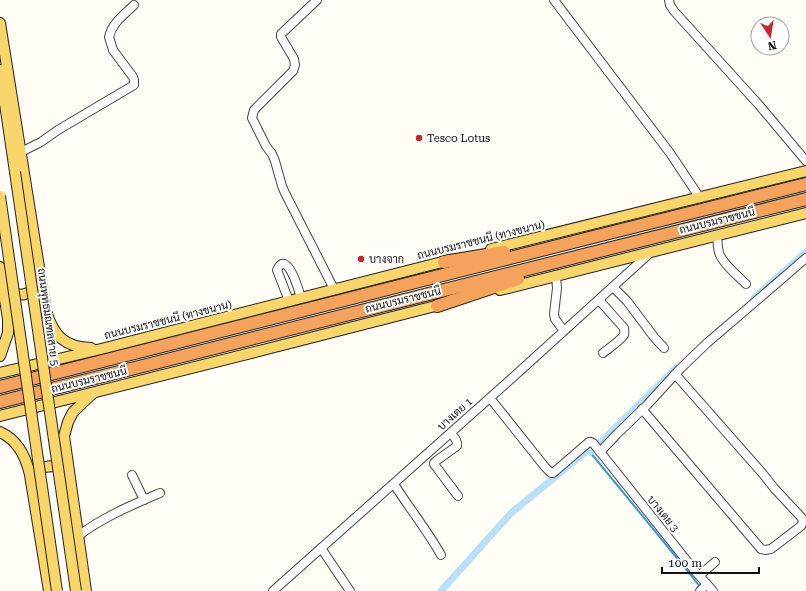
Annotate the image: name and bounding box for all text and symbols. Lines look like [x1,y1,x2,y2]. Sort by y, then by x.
north arrow [750,16,790,56]
text: N [766,38,777,53]
place label: Tesco Lotus [427,132,490,145]
marker: Tesco Lotus [414,133,424,143]
street label: ถนนบรมราชชนนี [677,203,756,237]
street label: ถนนบรมราชชนนี (ทางขนาน) [415,216,547,262]
place label: บางจาก [369,253,404,266]
marker: บางจาก [356,254,366,264]
street label: ถนนพุทธมณฑลสาย 5 [33,267,61,367]
street label: ถนนบรมราชชนนี [363,282,442,316]
street label: ถนนบรมราชชนนี (ทางขนาน) [102,296,234,342]
street label: ถนนบรมราชชนนี [49,362,128,396]
street label: บางเตย 1 [435,395,475,433]
street label: บางเตย 3 [644,493,682,535]
scale bar [662,549,759,575]
text: 100 m [668,556,702,570]

